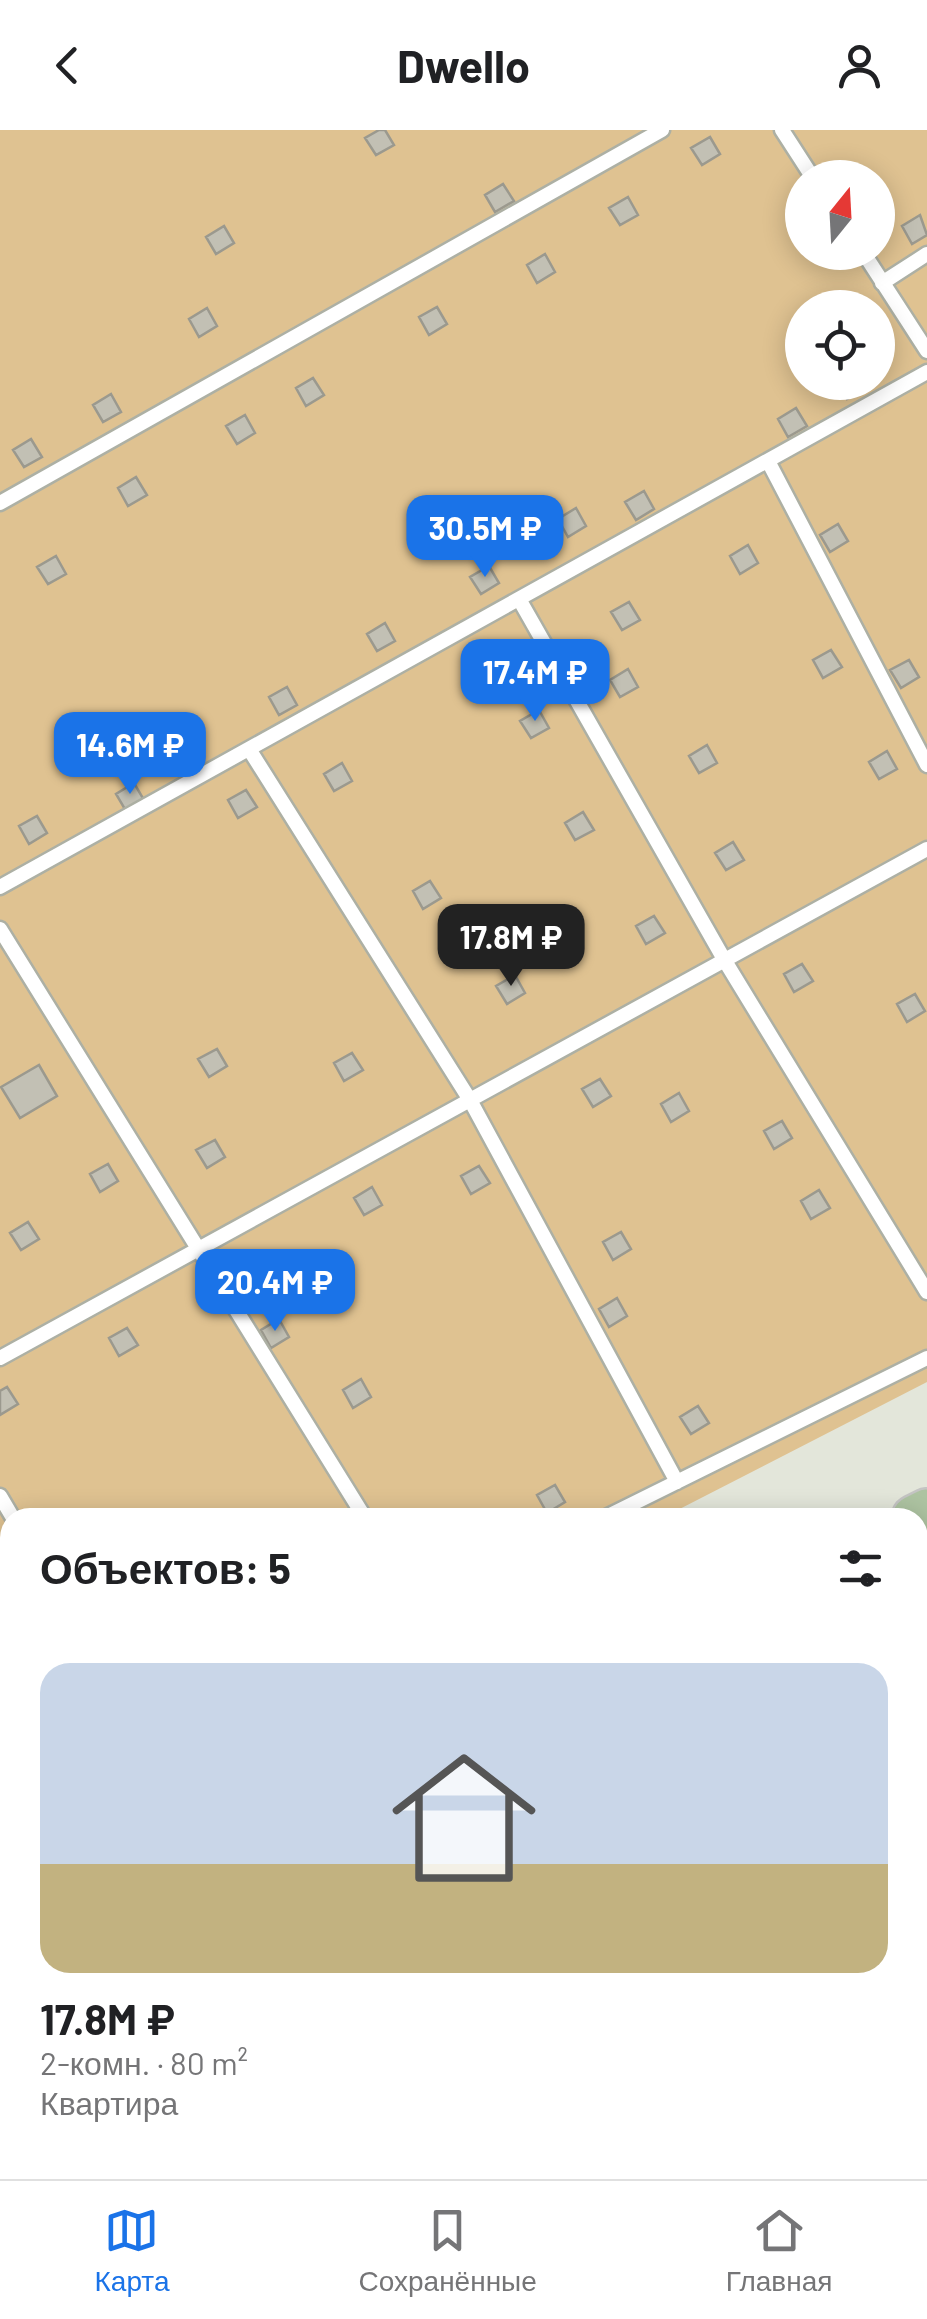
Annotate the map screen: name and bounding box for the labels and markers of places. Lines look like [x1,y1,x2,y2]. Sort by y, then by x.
pin: 30.5M ₽ [393,495,577,580]
pin: 17.4M ₽ [443,639,627,724]
pin: 14.6M ₽ [38,712,222,797]
pin: 17.8M ₽ [419,904,603,989]
pin: 20.4M ₽ [183,1249,367,1334]

